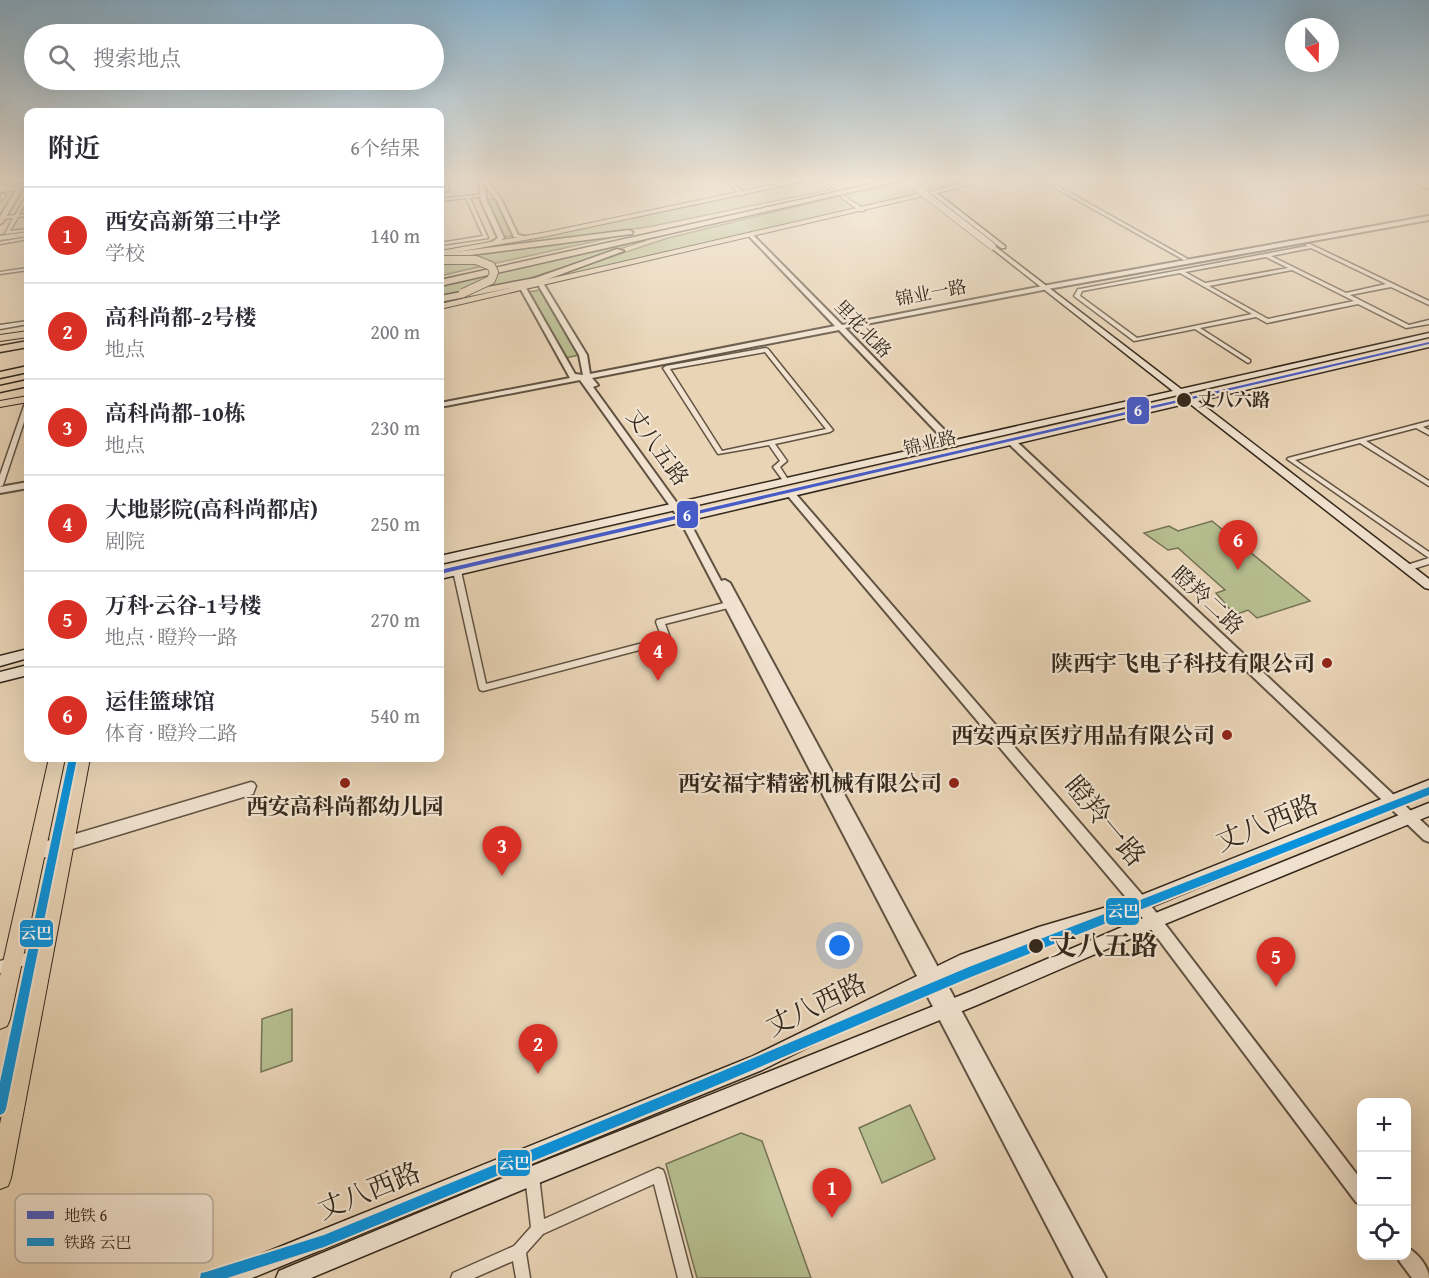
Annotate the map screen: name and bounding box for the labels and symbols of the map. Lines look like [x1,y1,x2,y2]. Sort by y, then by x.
north arrow [1285,18,1339,72]
street label: 锦业一路 [893,272,969,313]
street label: 里花北路 [829,293,898,364]
place label: 丈八六路 [1198,386,1270,413]
marker: 丈八六路 [1175,391,1193,409]
line badge: 6 [1126,396,1150,425]
text: 6 [1134,398,1142,422]
street label: 丈八五路 [619,402,697,492]
street label: 锦业路 [901,423,959,462]
line badge: 6 [676,500,699,529]
text: 6 [683,503,691,527]
pin: 6 [1218,520,1258,570]
street label: 瞪羚二路 [1165,558,1251,642]
pin: 4 [638,632,678,681]
place label: 陕西宇飞电子科技有限公司 [1051,647,1315,679]
marker: 陕西宇飞电子科技有限公司 [1320,656,1334,670]
place label: 西安西京医疗用品有限公司 [951,719,1215,751]
marker: 西安西京医疗用品有限公司 [1220,728,1234,742]
street label: 瞪羚一路 [1056,766,1156,875]
place label: 西安福宇精密机械有限公司 [678,767,942,799]
marker: 西安高科尚都幼儿园 [338,776,352,790]
marker: 西安福宇精密机械有限公司 [947,776,961,790]
street label: 丈八西路 [1209,783,1324,861]
place label: 西安高科尚都幼儿园 [246,790,444,822]
pin: 3 [482,826,522,876]
line badge: 云巴 [1105,897,1140,926]
text: 云巴 [1107,899,1139,923]
line badge: 云巴 [19,919,54,948]
text: 云巴 [20,921,52,945]
place label: 丈八五路 [1050,925,1158,965]
your location [825,931,854,960]
marker: 丈八五路 [1027,937,1045,955]
pin: 5 [1256,938,1296,987]
street label: 丈八西路 [758,962,873,1046]
pin: 2 [518,1024,558,1074]
line badge: 云巴 [497,1149,531,1177]
street label: 丈八西路 [311,1151,426,1229]
text: 云巴 [498,1151,530,1175]
pin: 1 [812,1168,852,1218]
legend [15,1194,213,1263]
text: 地铁 6 [64,1203,108,1227]
text: 铁路 云巴 [64,1230,132,1254]

